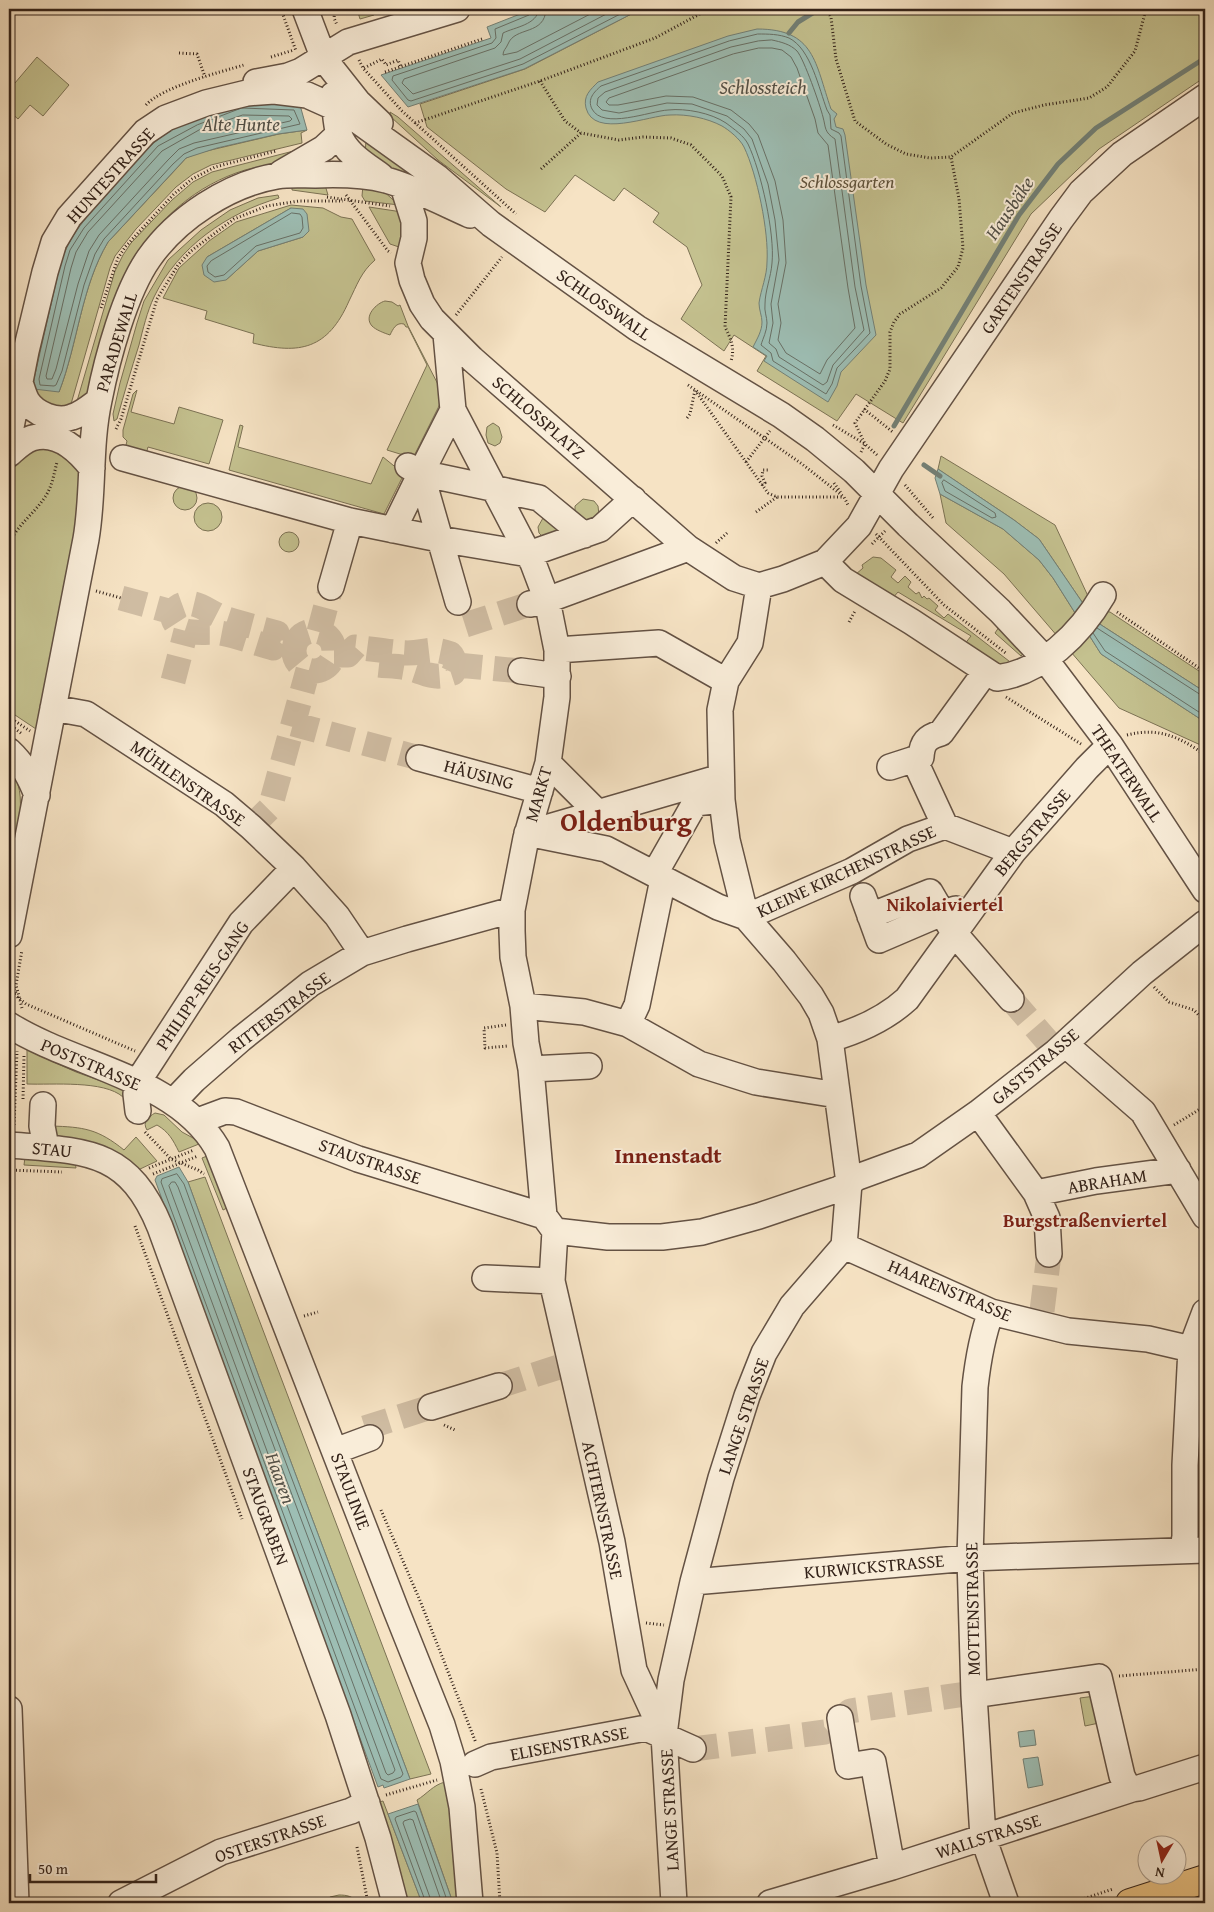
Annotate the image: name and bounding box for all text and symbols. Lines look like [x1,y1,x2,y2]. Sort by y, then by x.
water label: Schlossteich [719,73,807,101]
water label: Alte Hunte [201,110,280,138]
street label: HUNTESTRASSE [59,121,161,229]
park label: Schlossgarten [800,168,894,195]
water label: Hausbäke [977,170,1041,246]
street label: GARTENSTRASSE [974,217,1068,339]
street label: SCHLOSSWALL [551,261,657,347]
street label: PARADEWALL [88,288,144,395]
street label: SCHLOSSPLATZ [486,369,592,465]
street label: THEATERWALL [1084,719,1170,827]
street label: MÜHLENSTRASSE [125,733,251,833]
street label: HÄUSING [441,752,517,796]
street label: MARKT [517,763,559,825]
street label: BERGSTRASSE [987,782,1077,882]
district label: Oldenburg [560,800,692,841]
street label: KLEINE KIRCHENSTRASSE [752,818,940,924]
district label: Nikolaiviertel [887,890,1003,918]
street label: PHILIPP-REIS-GANG [149,915,256,1055]
street label: RITTERSTRASSE [222,964,336,1060]
street label: GASTSTRASSE [985,1021,1085,1111]
street label: POSTSTRASSE [37,1031,145,1097]
street label: STAUSTRASSE [315,1131,425,1191]
street label: STAU [31,1134,73,1164]
district label: Innenstadt [614,1139,722,1171]
street label: ABRAHAM [1065,1161,1149,1201]
district label: Burgstraßenviertel [1003,1206,1167,1234]
street label: HAARENSTRASSE [884,1252,1016,1328]
street label: LANGE STRASSE [710,1354,776,1478]
street label: ACHTERNSTRASSE [575,1438,631,1582]
water label: Haaren [258,1447,303,1508]
street label: STAULINIE [324,1449,378,1533]
street label: STAUGRABEN [236,1463,296,1569]
street label: MOTTENSTRASSE [957,1542,987,1676]
street label: KURWICKSTRASSE [803,1546,945,1586]
street label: ELISENSTRASSE [508,1718,630,1768]
street label: LANGE STRASSE [652,1748,686,1872]
street label: OSTERSTRASSE [211,1806,329,1870]
street label: WALLSTRASSE [932,1806,1044,1866]
north arrow [1136,1834,1186,1884]
scale bar [30,1852,156,1884]
text: 50 m [38,1858,69,1879]
text: N [1153,1862,1166,1883]

